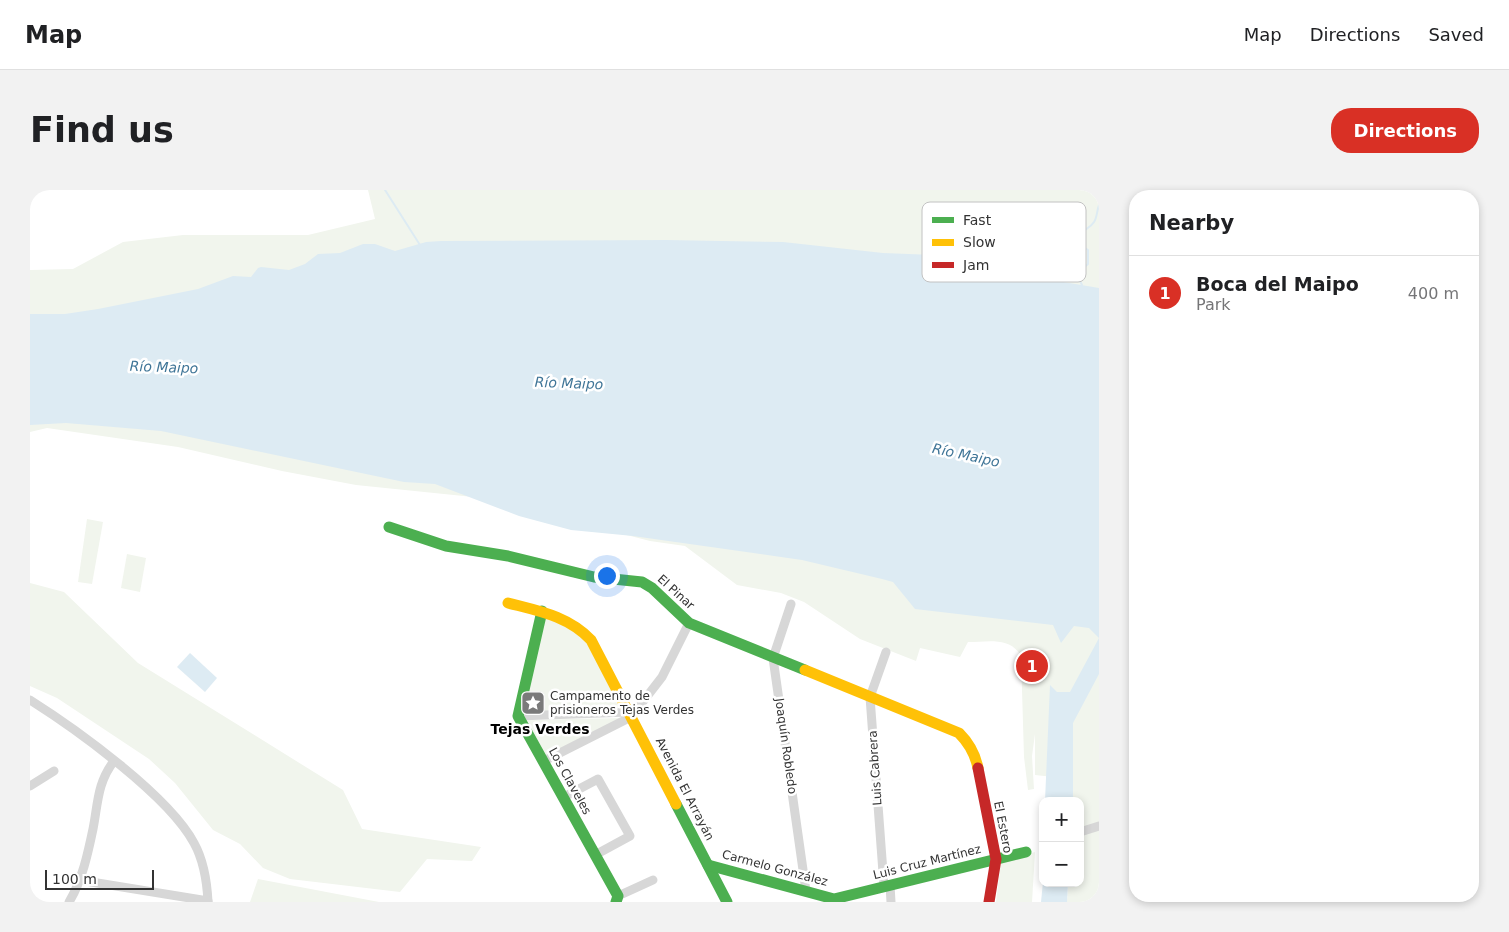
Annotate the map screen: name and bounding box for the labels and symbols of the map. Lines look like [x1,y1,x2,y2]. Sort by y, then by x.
legend [922,202,1086,282]
text: Fast [963,212,992,228]
text: Slow [963,234,996,250]
text: Jam [962,257,989,273]
water label: Río Maipo [129,358,199,376]
water label: Río Maipo [534,374,604,392]
water label: Río Maipo [931,440,1001,470]
your location [594,563,620,589]
street label: El Pinar [655,572,697,612]
pin: 1 [1016,647,1048,685]
place label: Campamento de prisioneros Tejas Verdes [550,689,694,717]
place icon: Campamento de prisioneros Tejas Verdes [520,690,546,716]
street label: Joaquín Robledo [772,696,800,795]
district label: Tejas Verdes [491,721,589,737]
street label: Luis Cabrera [865,730,885,806]
street label: Avenida El Arrayán [653,735,717,843]
street label: Los Claveles [546,745,594,817]
street label: El Estero [991,800,1015,854]
street label: Luis Cruz Martínez [872,842,982,882]
street label: Carmelo González [721,847,829,889]
scale bar [45,867,154,890]

